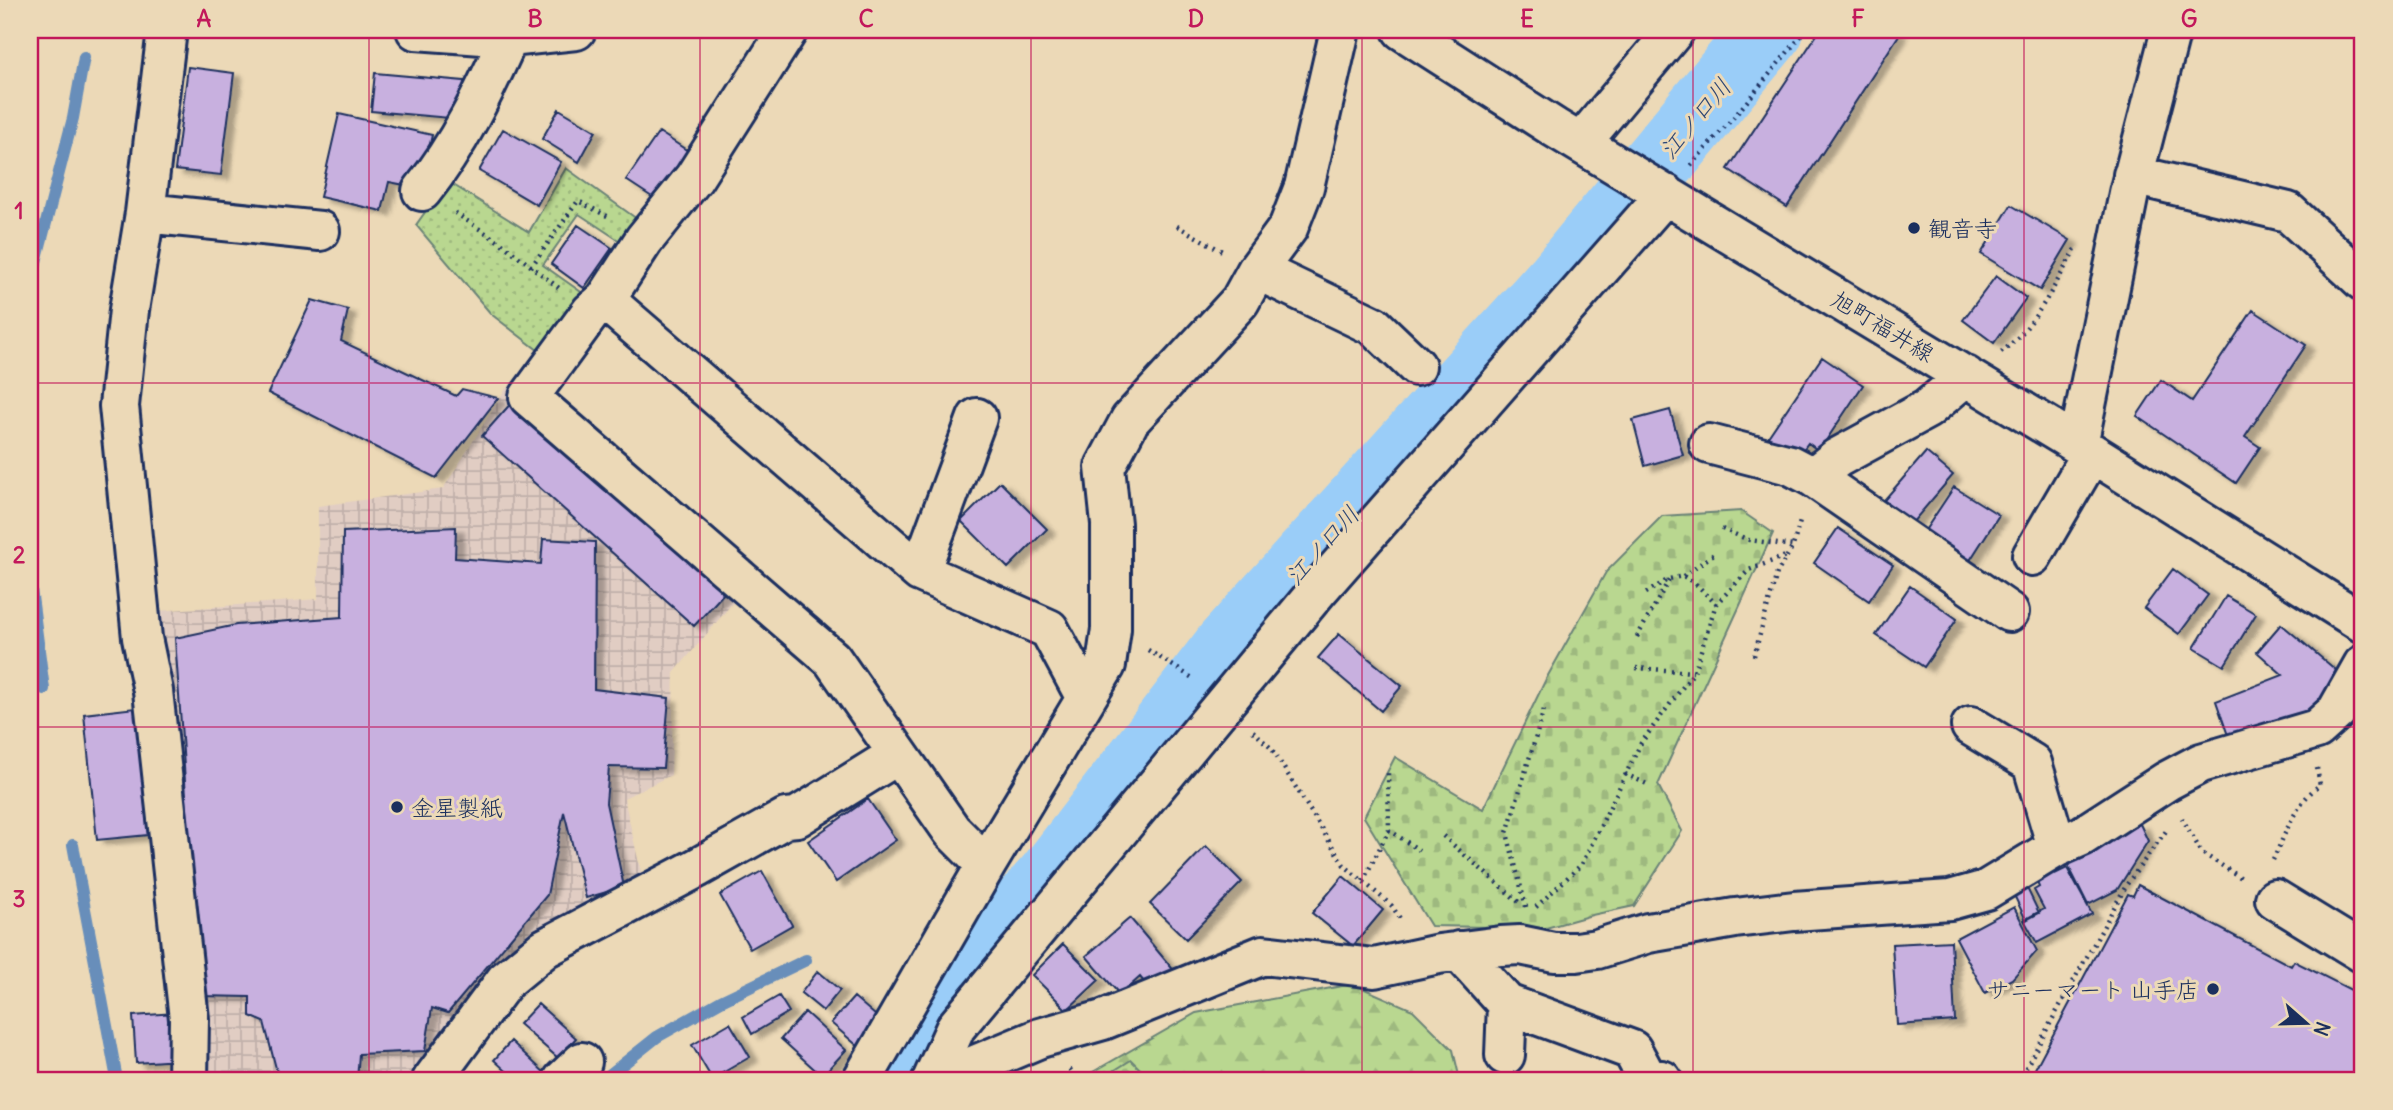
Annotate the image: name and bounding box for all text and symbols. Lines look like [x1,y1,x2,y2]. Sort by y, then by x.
text: A [197,4,212,33]
text: B [527,4,543,33]
text: C [858,4,874,33]
text: D [1188,4,1204,33]
text: E [1520,4,1534,33]
text: F [1851,4,1865,33]
text: G [2181,4,2197,33]
water label: 江ノ口川 [1653,72,1737,164]
text: 1 [14,196,24,225]
place label: 観音寺 [1928,214,1997,243]
marker: 観音寺 [1906,220,1922,236]
street label: 旭町福井線 [1826,284,1940,368]
water label: 江ノ口川 [1279,499,1365,591]
text: 2 [13,540,26,569]
place label: 金星製紙 [411,793,503,822]
marker: 金星製紙 [389,799,405,815]
text: 3 [12,884,26,913]
place label: サニーマート 山手店 [1987,975,2199,1004]
marker: サニーマート 山手店 [2205,981,2221,997]
north arrow [2270,988,2340,1058]
text: N [2308,1019,2335,1039]

